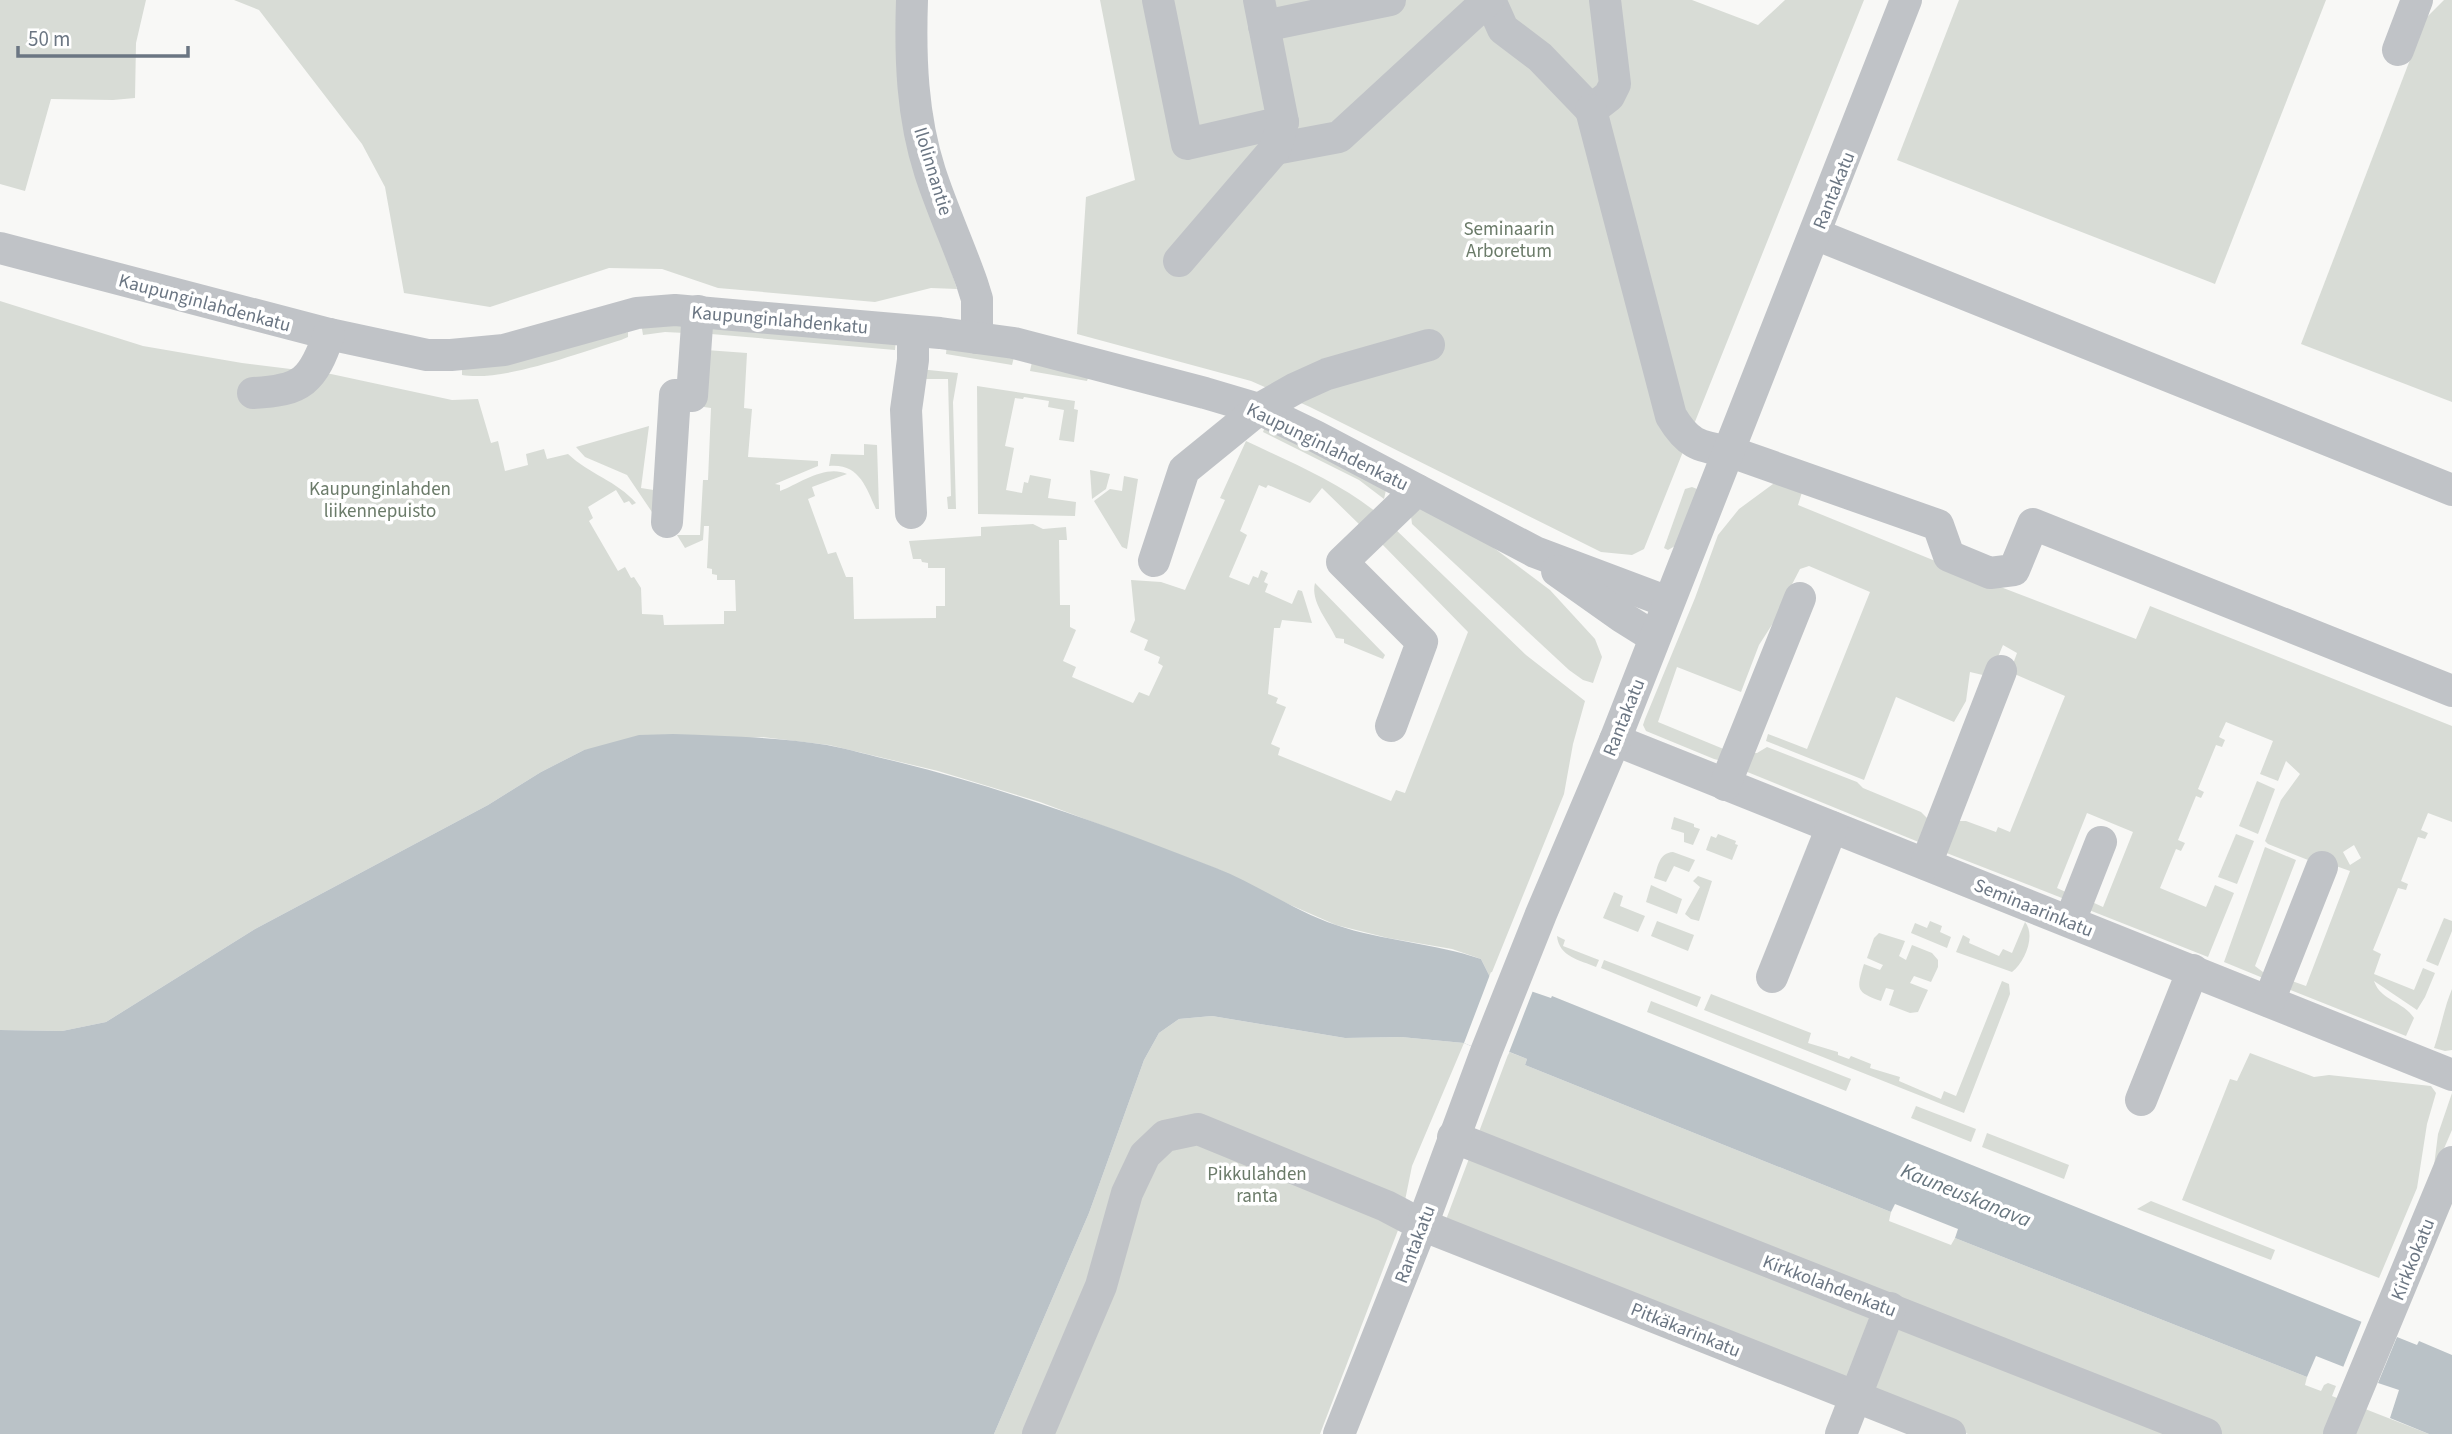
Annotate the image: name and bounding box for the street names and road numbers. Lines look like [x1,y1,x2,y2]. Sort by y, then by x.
street label: Ilolinnantie [906,124,959,219]
street label: Rantakatu [1807,148,1862,233]
street label: Kaupunginlahdenkatu [116,267,294,339]
street label: Kaupunginlahdenkatu [690,299,869,342]
street label: Kaupunginlahdenkatu [1242,396,1413,498]
street label: Rantakatu [1597,675,1652,760]
street label: Seminaarinkatu [1970,872,2097,945]
street label: Rantakatu [1388,1202,1443,1287]
street label: Kirkkokatu [2385,1214,2442,1305]
street label: Kirkkolahdenkatu [1759,1248,1900,1324]
street label: Pitkäkarinkatu [1626,1296,1744,1365]

